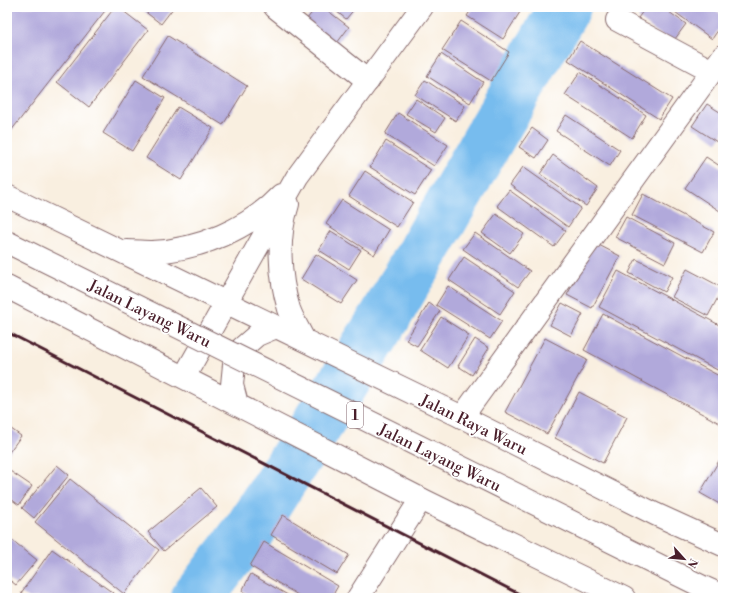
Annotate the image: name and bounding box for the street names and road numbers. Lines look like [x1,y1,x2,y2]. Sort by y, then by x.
street label: Jalan Layang Waru [84,275,214,352]
street label: Jalan Raya Waru [416,390,531,460]
road number: 1 [347,402,363,428]
street label: Jalan Layang Waru [374,419,504,496]

